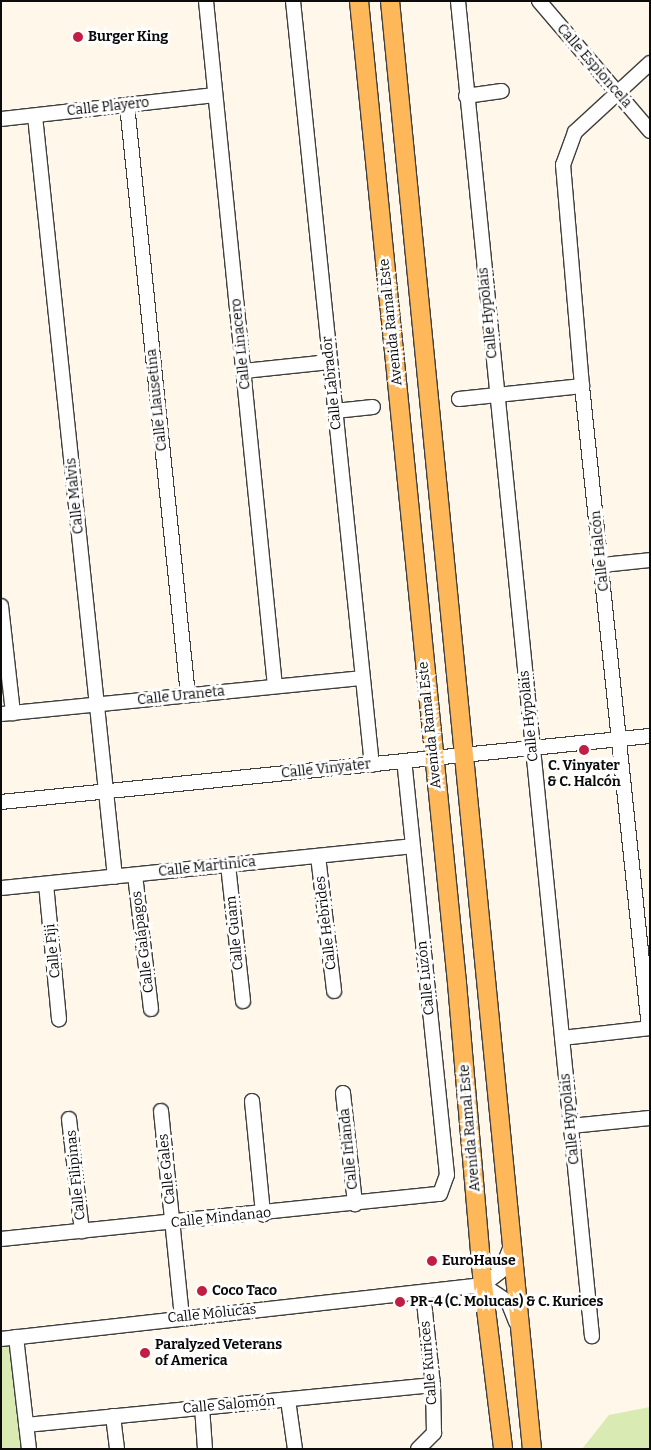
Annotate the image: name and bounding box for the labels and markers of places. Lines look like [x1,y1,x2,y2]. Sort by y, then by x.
place label: Burger King [88,29,168,45]
marker: Burger King [72,31,84,43]
marker: C. Vinyater & C. Halcón [578,744,590,756]
place label: C. Vinyater & C. Halcón [547,758,621,790]
place label: EuroHause [442,1253,516,1269]
marker: EuroHause [426,1255,438,1267]
place label: Coco Taco [212,1283,277,1299]
marker: Coco Taco [196,1285,208,1297]
place label: PR-4 (C. Molucas) & C. Kurices [410,1294,603,1310]
marker: PR-4 (C. Molucas) & C. Kurices [394,1296,406,1308]
place label: Paralyzed Veterans of America [155,1337,282,1370]
marker: Paralyzed Veterans of America [139,1347,151,1359]

